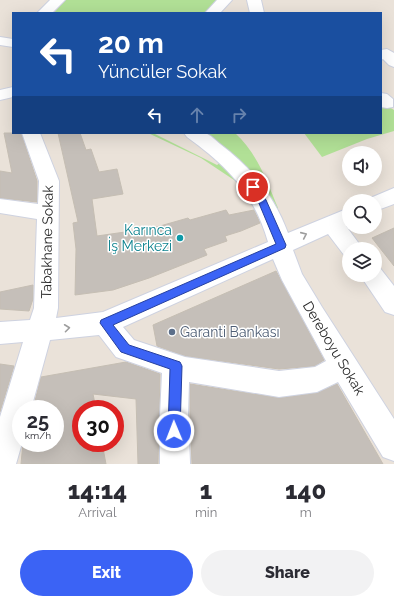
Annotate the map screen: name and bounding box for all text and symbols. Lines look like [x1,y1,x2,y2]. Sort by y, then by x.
text: 20 m [98,27,164,60]
icon: left [32,28,84,80]
text: Yüncüler Sokak [98,61,227,82]
icon: left [144,104,166,126]
icon: ahead [186,104,208,126]
icon: right [228,104,250,126]
map controls [342,146,382,282]
button: sound [342,146,382,186]
pin [236,170,270,204]
icon: arrive [242,176,264,198]
street label: Tabakhane Sokak [38,185,56,299]
button: search [342,194,382,234]
place label: Karınca İş Merkezi [108,222,172,254]
one-way arrow [299,232,307,240]
marker: Karınca İş Merkezi [175,233,185,243]
button: layers [342,242,382,282]
street label: Dereboyu Sokak [300,298,369,398]
one-way arrow [64,324,70,333]
place label: Garanti Bankası [180,324,280,340]
marker: Garanti Bankası [167,327,177,337]
speed limit sign: 30 [72,400,124,452]
text: 25 [27,409,49,433]
position arrow [153,410,195,452]
text: km/h [25,430,51,441]
text: 14:14 [68,476,127,505]
text: 1 [200,476,212,505]
text: 140 [285,476,326,505]
text: Arrival [78,505,117,520]
text: min [195,505,217,520]
text: m [300,505,312,520]
button: Exit [20,550,193,596]
button: Share [201,550,374,596]

